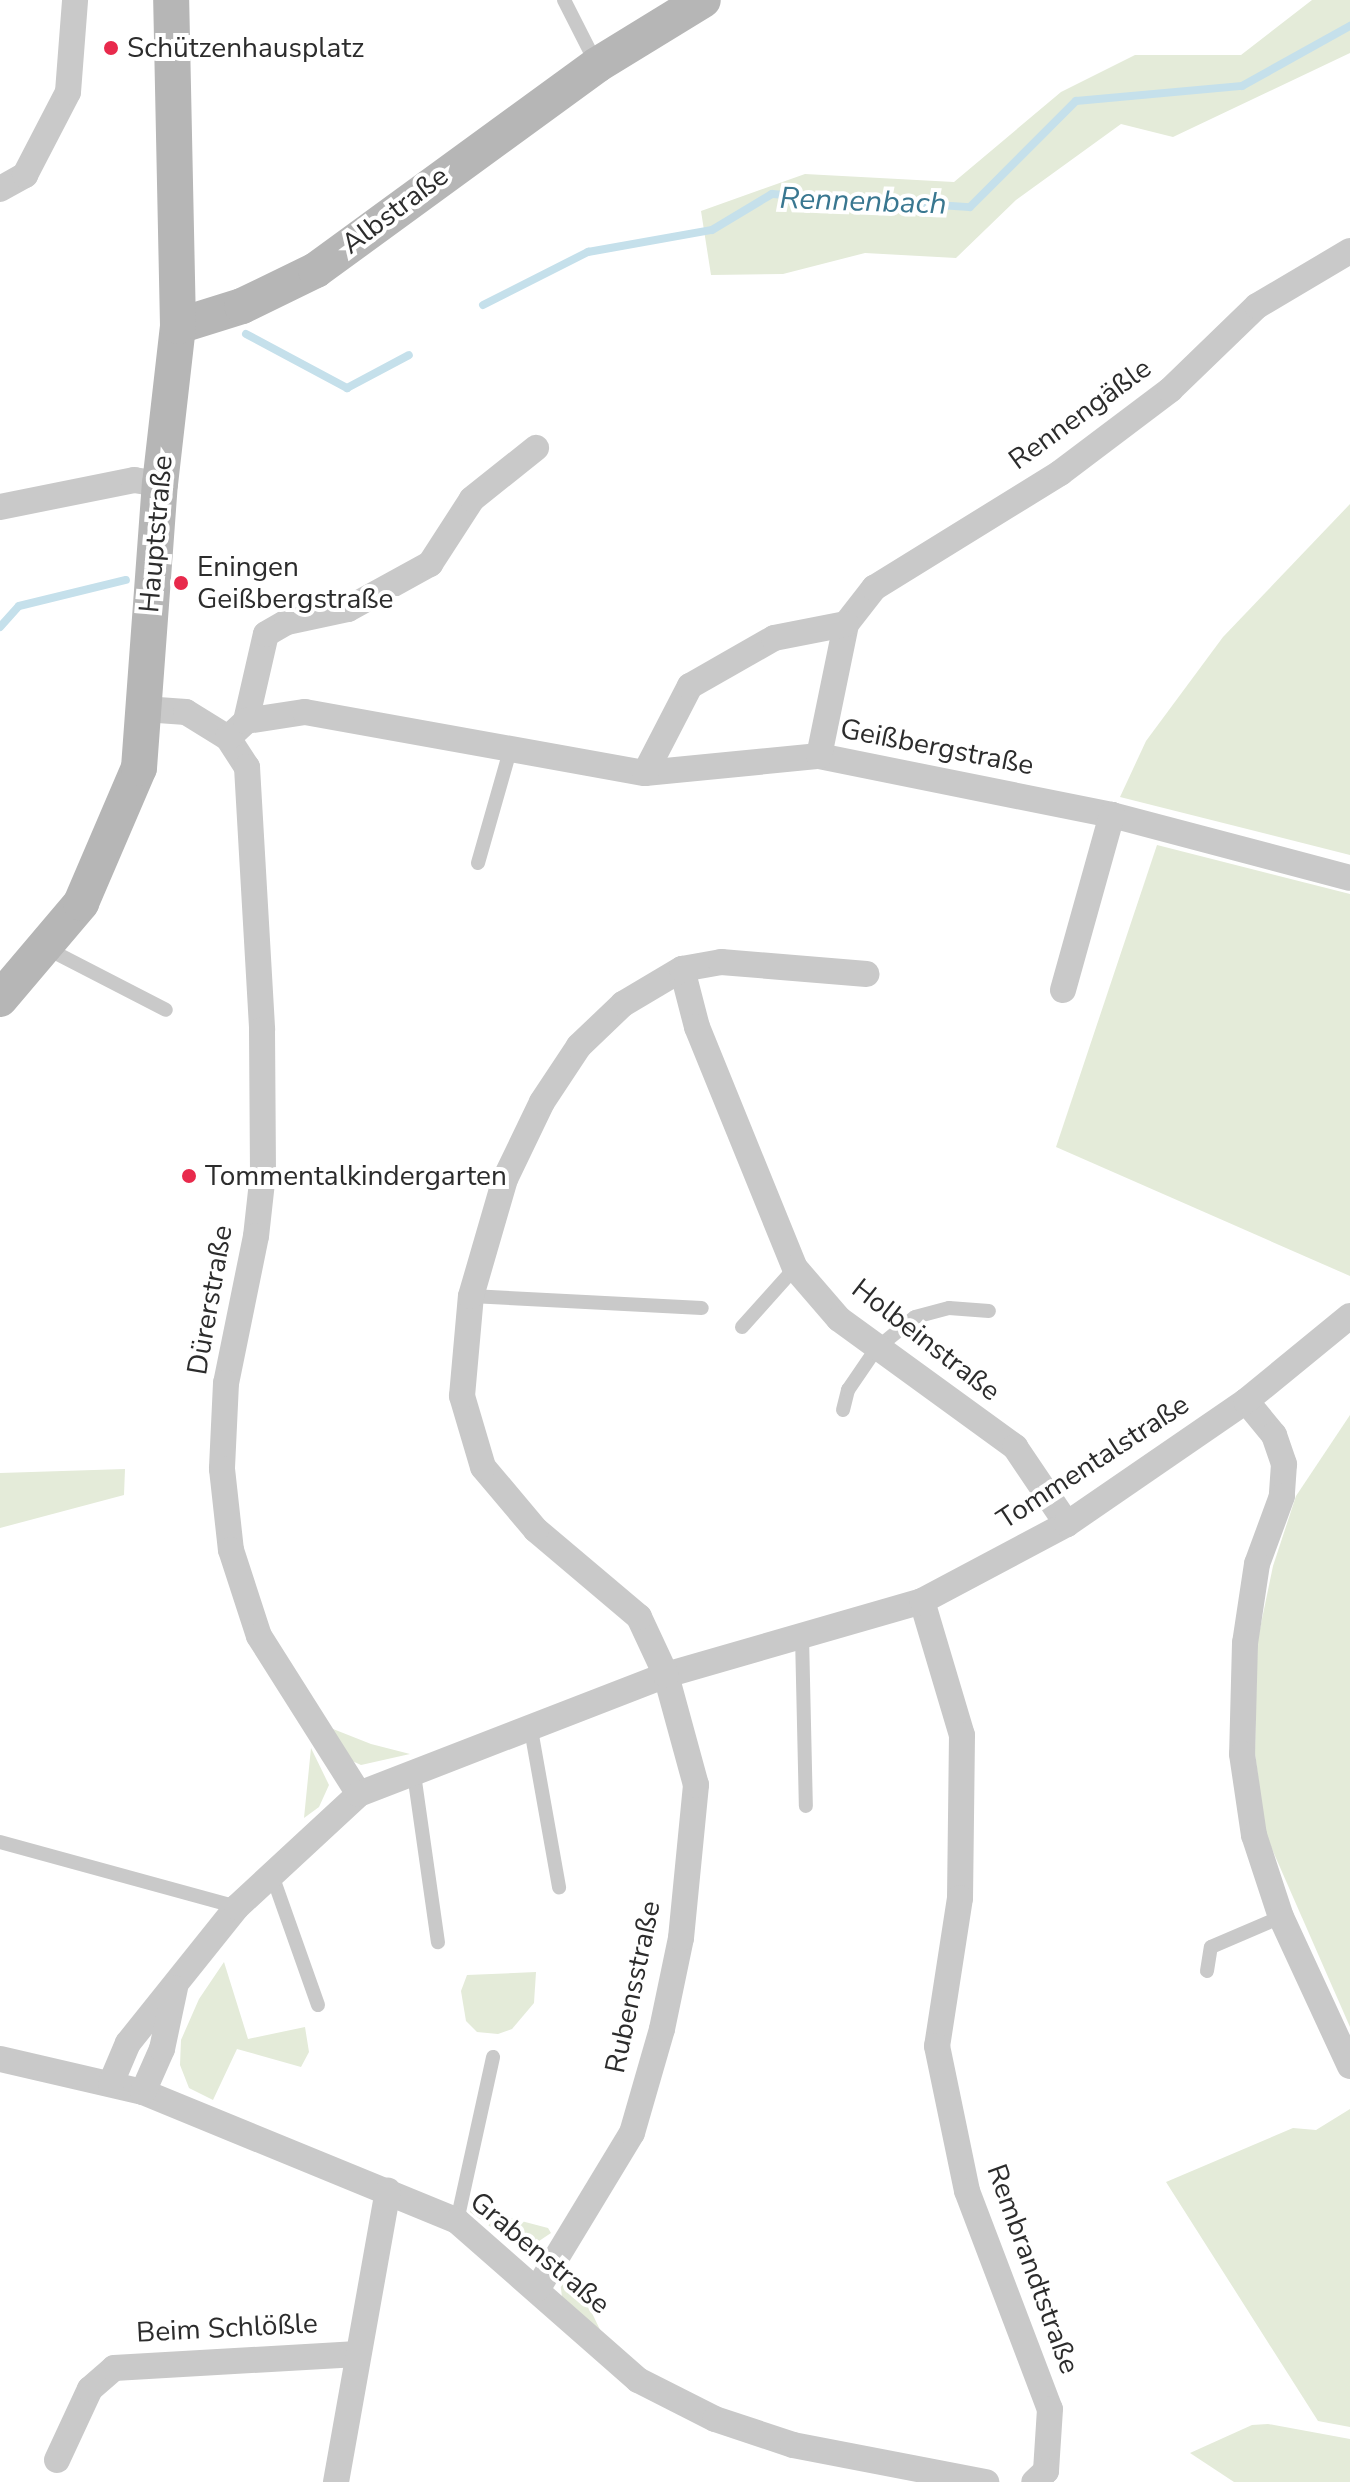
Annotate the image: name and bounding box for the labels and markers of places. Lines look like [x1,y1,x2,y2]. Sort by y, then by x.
place label: Schützenhausplatz [127,31,364,65]
marker: Schützenhausplatz [102,39,120,57]
place label: Eningen Geißbergstraße [197,550,393,616]
marker: Eningen Geißbergstraße [172,574,190,592]
place label: Tommentalkindergarten [205,1159,507,1193]
marker: Tommentalkindergarten [180,1167,198,1185]

